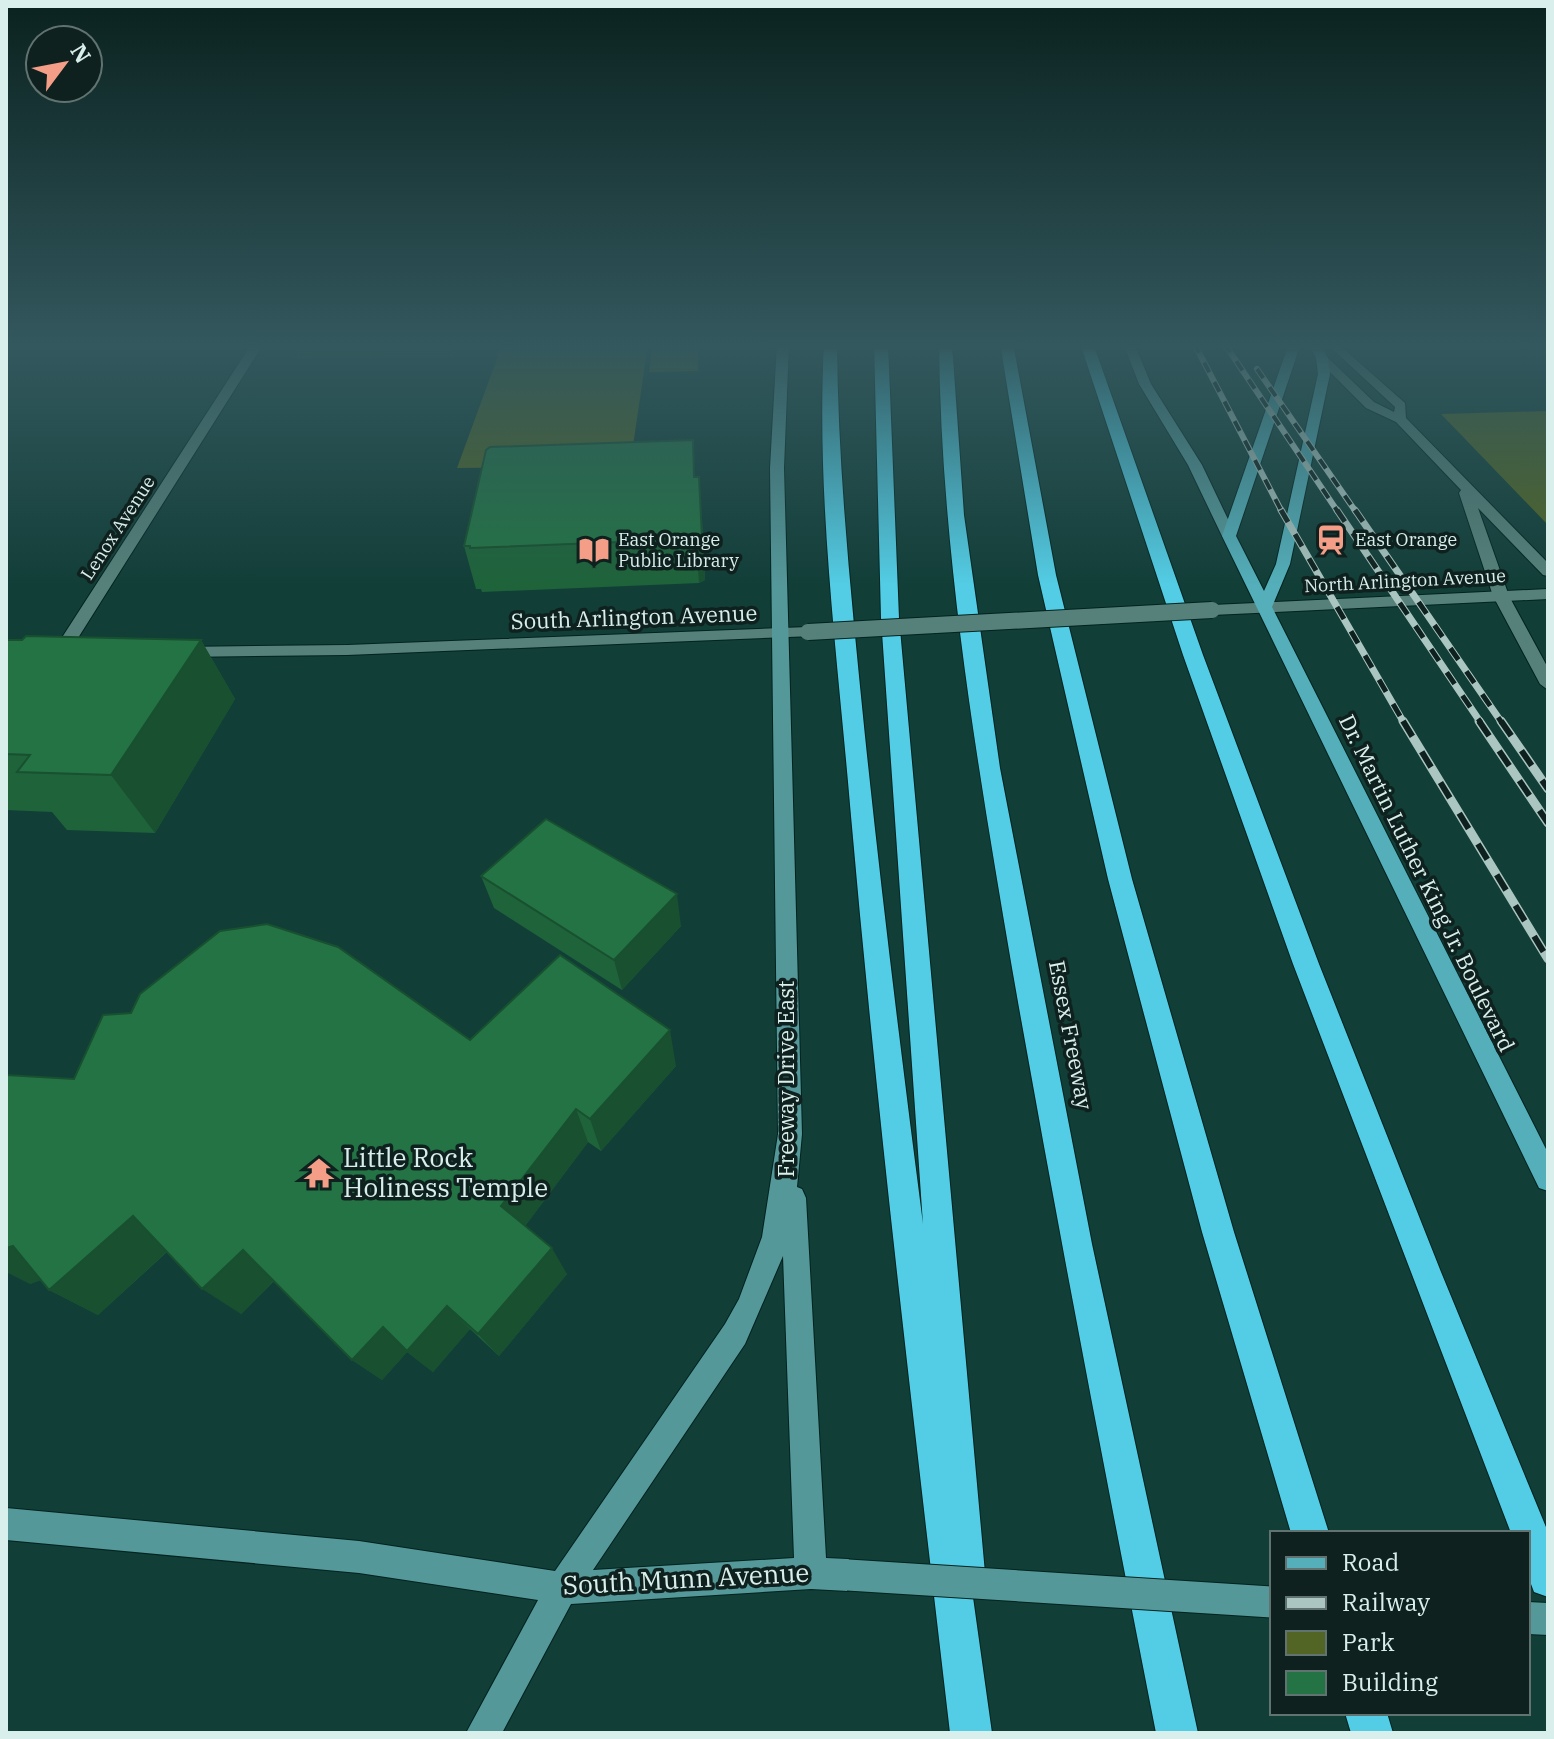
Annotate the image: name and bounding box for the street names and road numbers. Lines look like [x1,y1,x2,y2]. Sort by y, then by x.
street label: Lenox Avenue [75,471,160,584]
street label: North Arlington Avenue [1303,564,1506,597]
street label: South Arlington Avenue [510,598,758,635]
street label: Dr. Martin Luther King Jr. Boulevard [1333,709,1522,1056]
street label: Essex Freeway [1043,958,1100,1112]
street label: Freeway Drive East [771,980,800,1178]
street label: South Munn Avenue [562,1555,810,1601]

